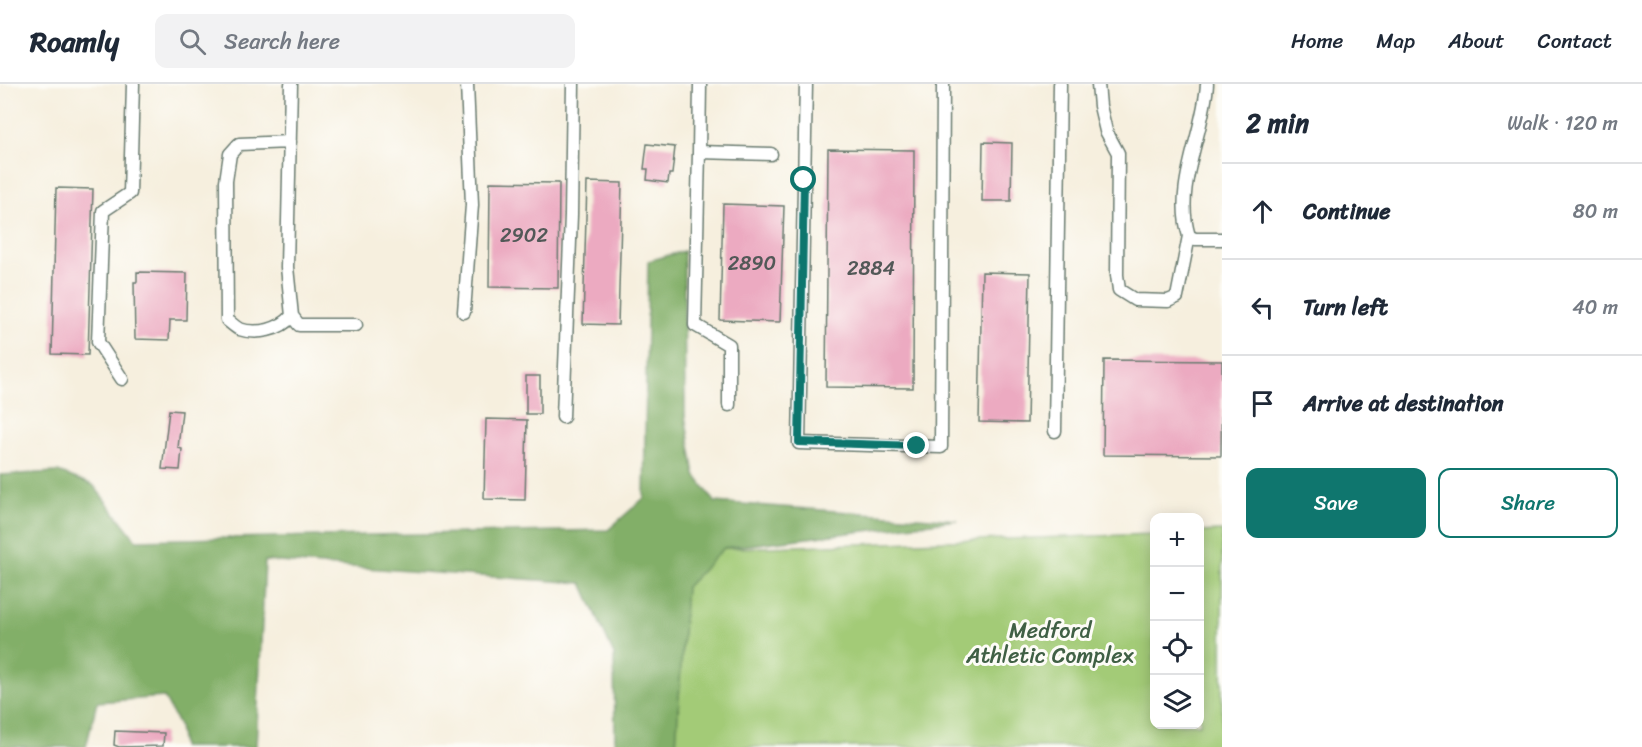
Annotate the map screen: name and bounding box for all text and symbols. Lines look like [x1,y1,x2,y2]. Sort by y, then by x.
search box [155,14,575,68]
text: Roamly [30,17,119,66]
text: Search here [224,22,340,61]
text: Home [1291,22,1343,60]
text: Map [1376,22,1415,60]
text: About [1448,22,1505,60]
text: Contact [1538,22,1612,60]
icon: search [176,25,209,58]
text: 2 min [1246,100,1309,146]
text: Walk · 120 m [1507,106,1618,141]
route start [790,166,816,192]
text: Continue [1303,192,1391,231]
text: 80 m [1573,194,1618,229]
icon: ahead [1246,195,1279,228]
house number: 2902 [500,218,548,253]
house number: 2890 [728,246,776,281]
house number: 2884 [847,251,895,286]
text: Turn left [1303,288,1388,327]
text: 40 m [1572,290,1618,325]
icon: left [1246,291,1279,324]
text: Arrive at destination [1303,384,1504,423]
icon: arrive [1246,387,1279,420]
route end [903,432,929,458]
button: Save [1246,468,1426,538]
button: Share [1438,468,1618,538]
map controls [1150,513,1204,729]
button: + [1150,513,1204,567]
button: − [1150,567,1204,621]
park label: Medford Athletic Complex [965,611,1134,675]
button: locate [1150,621,1204,675]
button: layers [1150,675,1204,729]

